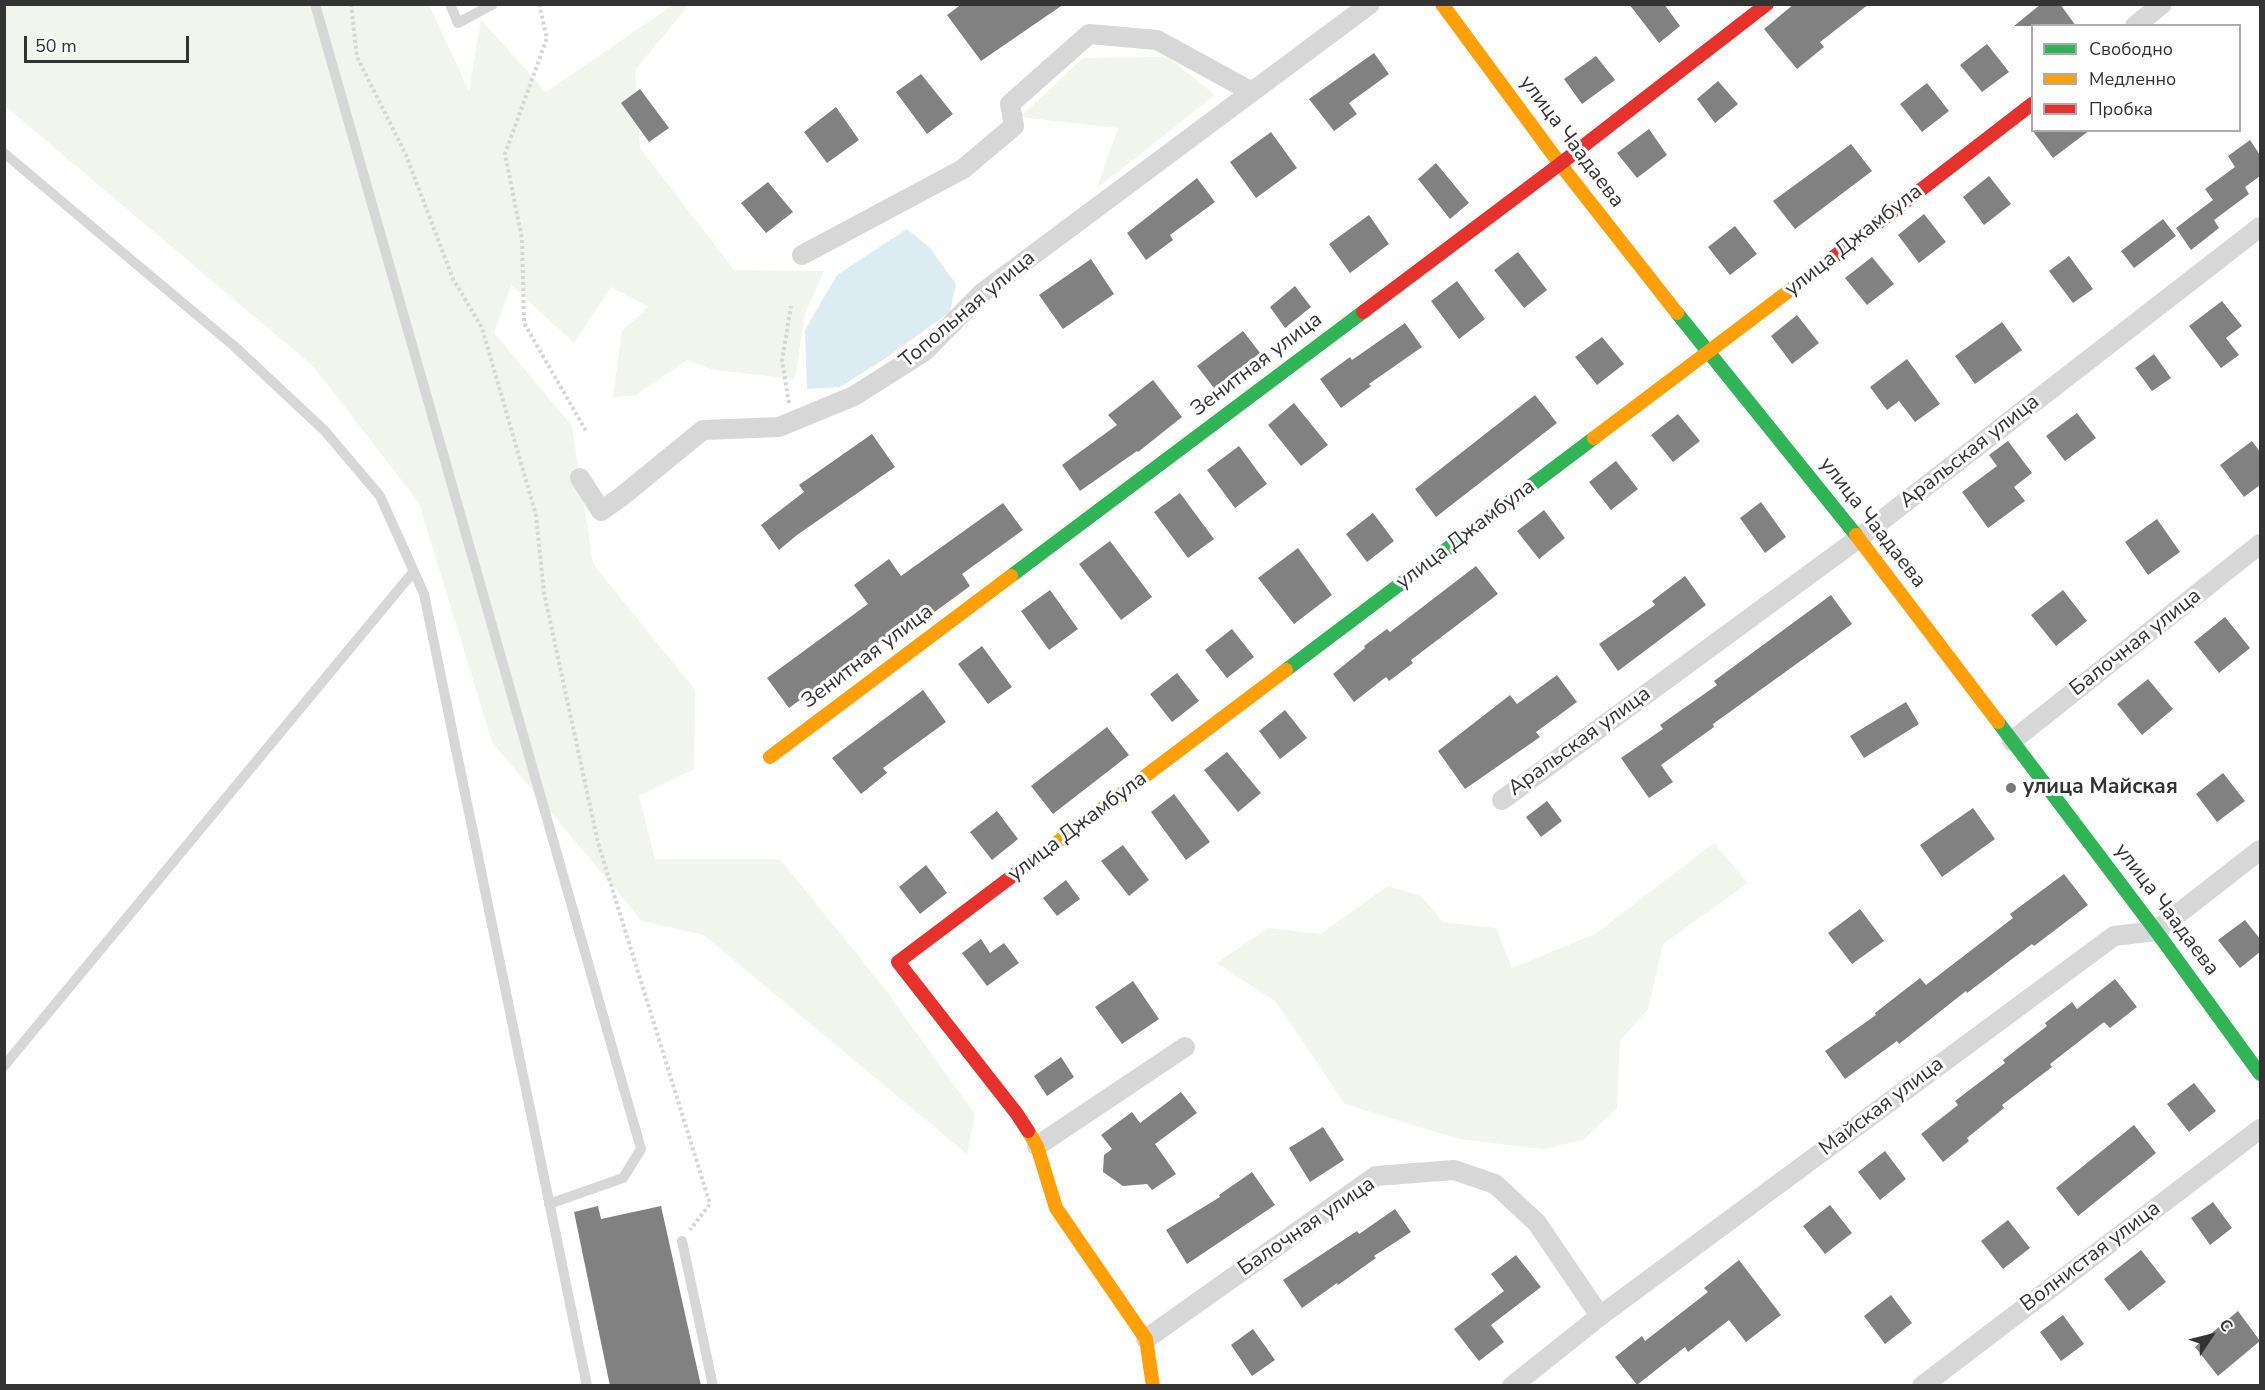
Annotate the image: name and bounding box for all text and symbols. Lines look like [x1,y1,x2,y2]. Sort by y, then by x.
scale bar [27,24,192,62]
legend [2031,24,2241,132]
text: 50 m [35,34,77,58]
text: Свободно [2089,37,2173,61]
text: Медленно [2089,67,2176,91]
street label: улица Чаадаева [1513,71,1629,213]
text: Пробка [2089,97,2153,121]
street label: улица Джамбула [1780,180,1928,302]
street label: Топольная улица [895,246,1041,374]
street label: Зенитная улица [1186,307,1328,423]
street label: Аральская улица [1895,390,2045,514]
street label: улица Чаадаева [1813,453,1931,593]
street label: улица Джамбула [1392,475,1540,595]
street label: Балочная улица [2065,584,2207,702]
street label: Зенитная улица [797,599,939,715]
street label: Аральская улица [1504,682,1656,802]
street label: улица Джамбула [1004,767,1152,887]
place label: улица Майская [2023,775,2178,801]
marker: улица Майская [2004,781,2018,795]
street label: улица Чаадаева [2108,839,2224,981]
street label: Майская улица [1815,1052,1949,1162]
street label: Балочная улица [1234,1172,1380,1282]
street label: Волнистая улица [2016,1196,2166,1318]
north arrow [2181,1306,2241,1366]
text: С [2214,1315,2238,1336]

